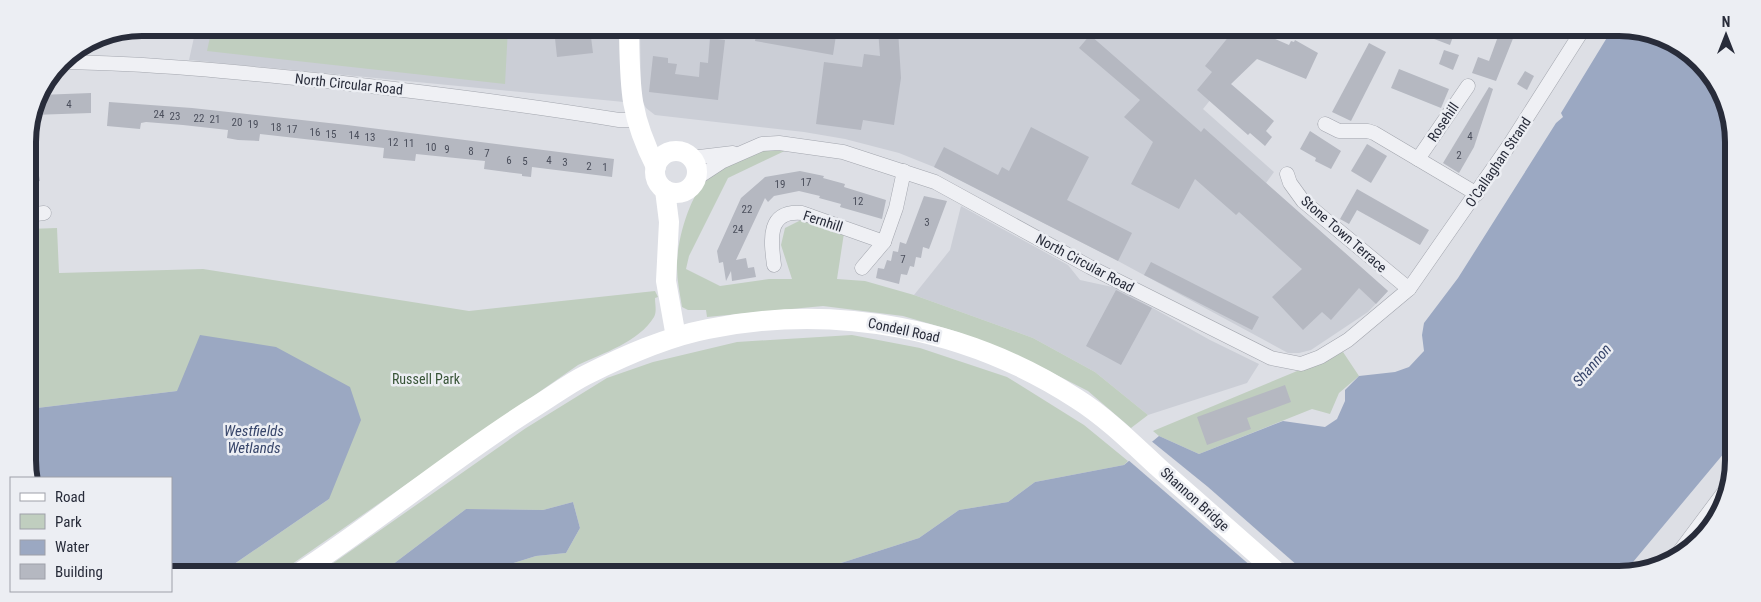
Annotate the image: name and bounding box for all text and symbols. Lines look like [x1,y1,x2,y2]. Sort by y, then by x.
north arrow [1701,10,1751,60]
text: N [1722,14,1730,30]
street label: North Circular Road [294,70,404,98]
house number: 4 [66,98,72,111]
street label: Rosehill [1424,99,1462,145]
house number: 24 [154,108,165,121]
house number: 23 [170,110,180,123]
house number: 22 [194,112,204,125]
house number: 21 [210,113,220,126]
street label: O'Callaghan Strand [1462,114,1534,210]
house number: 20 [232,116,242,129]
house number: 19 [248,118,258,131]
house number: 18 [271,121,281,134]
house number: 17 [287,123,297,136]
house number: 16 [310,126,320,139]
house number: 15 [326,128,336,141]
house number: 14 [349,129,360,142]
house number: 4 [1467,130,1473,143]
house number: 13 [365,131,375,144]
house number: 12 [388,136,398,149]
house number: 11 [404,137,414,150]
house number: 10 [426,141,436,154]
house number: 9 [444,143,450,156]
house number: 8 [468,145,474,158]
house number: 7 [484,147,490,160]
house number: 2 [1456,149,1462,162]
house number: 6 [506,154,512,167]
house number: 4 [546,154,552,167]
house number: 5 [522,155,528,168]
house number: 3 [562,156,568,169]
house number: 2 [586,160,592,173]
house number: 1 [602,161,608,174]
house number: 17 [801,176,811,189]
house number: 19 [775,178,785,191]
street label: Stone Town Terrace [1298,192,1390,276]
house number: 12 [853,195,863,208]
house number: 22 [742,203,752,216]
street label: Fernhill [801,207,845,235]
house number: 3 [924,216,930,229]
house number: 24 [733,223,744,236]
street label: North Circular Road [1033,230,1137,296]
house number: 7 [900,253,906,266]
street label: Condell Road [867,315,941,345]
water label: Shannon [1569,340,1615,390]
park label: Russell Park [392,371,461,387]
water label: Westfields Wetlands [224,422,284,457]
street label: Shannon Bridge [1157,464,1233,534]
legend [10,477,172,592]
text: Road [55,488,85,506]
text: Park [55,513,82,531]
text: Water [55,538,90,556]
text: Building [55,563,103,581]

